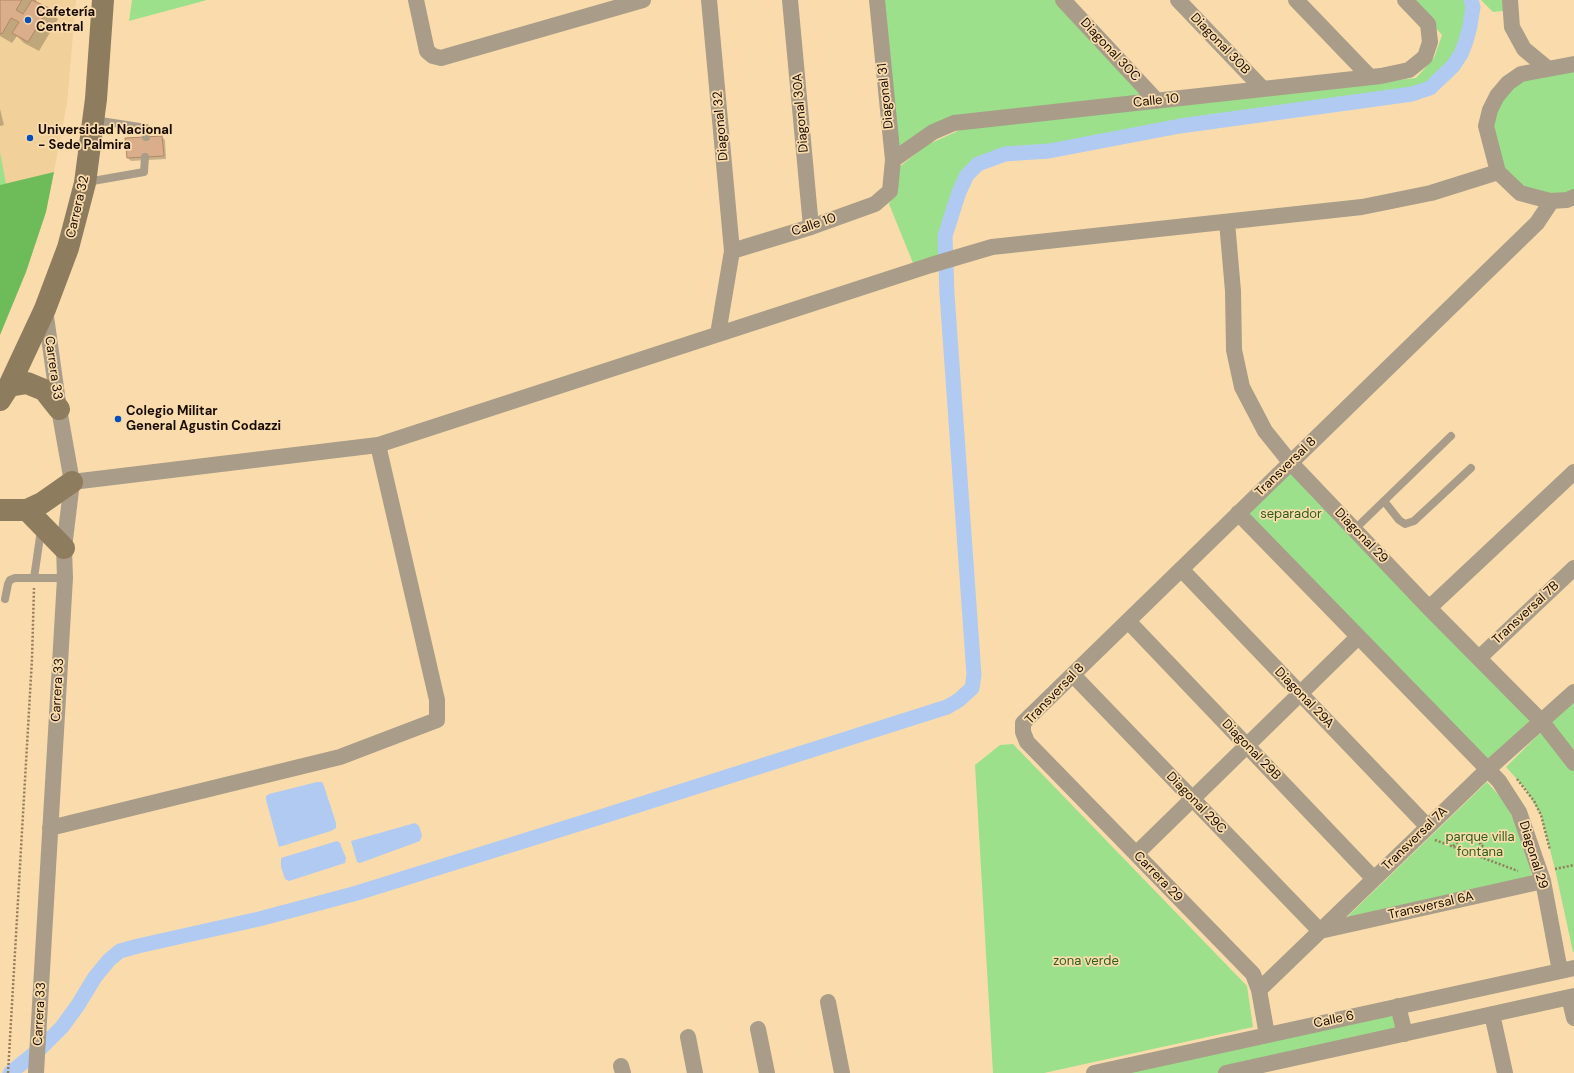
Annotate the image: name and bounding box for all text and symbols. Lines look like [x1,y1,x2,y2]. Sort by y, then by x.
place label: Cafetería Central [36,5,95,36]
street label: Diagonal 30B [1187,10,1253,78]
marker: Cafetería Central [23,15,33,25]
street label: Diagonal 30C [1077,15,1143,85]
street label: Diagonal 31 [875,62,897,130]
street label: Diagonal 30A [790,73,812,153]
street label: Diagonal 32 [710,91,732,161]
street label: Calle 10 [1132,91,1180,111]
place label: Universidad Nacional - Sede Palmira [38,123,172,154]
marker: Universidad Nacional - Sede Palmira [25,133,35,143]
street label: Carrera 32 [63,174,93,240]
street label: Calle 10 [790,210,838,240]
street label: Carrera 33 [41,335,65,401]
place label: Colegio Militar General Agustin Codazzi [126,404,281,435]
marker: Colegio Militar General Agustin Codazzi [113,414,123,424]
street label: Transversal 8 [1252,434,1320,500]
street label: Diagonal 29 [1331,505,1391,567]
park label: separador [1260,507,1322,523]
street label: Transversal 7B [1489,578,1563,648]
street label: Carrera 33 [49,658,67,722]
street label: Transversal 8 [1022,660,1088,728]
street label: Diagonal 29A [1271,664,1337,732]
street label: Diagonal 29B [1218,716,1284,784]
street label: Diagonal 29C [1163,769,1229,837]
street label: Transversal 7A [1379,804,1451,874]
street label: Diagonal 29 [1515,819,1551,891]
park label: parque villa fontana [1445,830,1515,861]
street label: Carrera 29 [1130,849,1186,905]
street label: Transversal 6A [1387,889,1475,923]
park label: zona verde [1053,954,1119,970]
street label: Carrera 33 [31,982,49,1046]
street label: Calle 6 [1312,1008,1356,1032]

